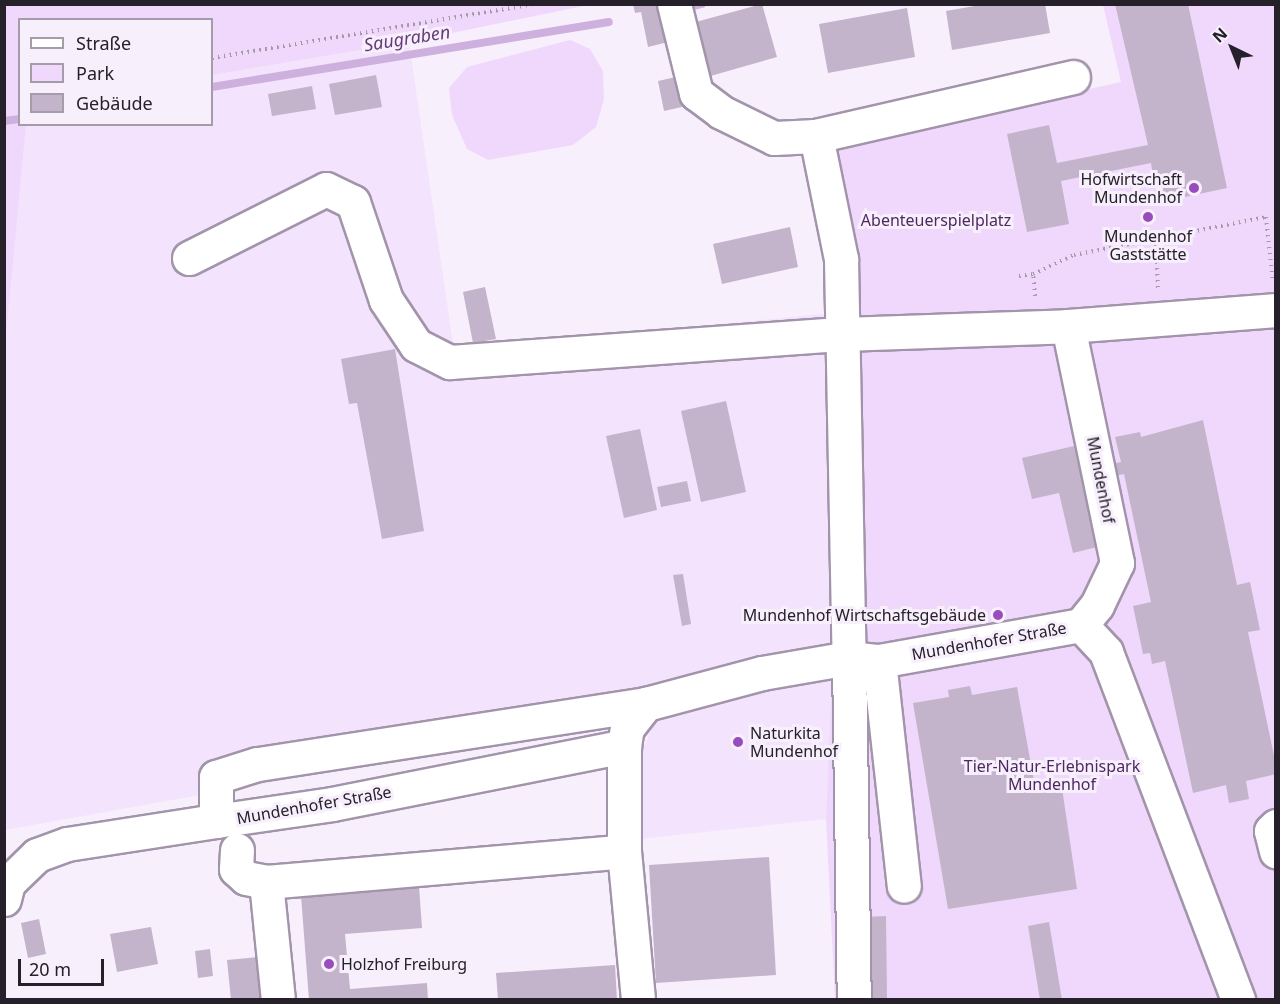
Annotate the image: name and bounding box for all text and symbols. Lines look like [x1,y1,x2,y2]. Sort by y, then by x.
legend [18,18,213,126]
north arrow [1202,18,1262,78]
water label: Saugraben [362,21,452,55]
text: N [1207,22,1232,47]
text: Straße [76,31,131,55]
text: Park [76,61,114,85]
text: Gebäude [76,91,153,115]
place label: Hofwirtschaft Mundenhof [1080,169,1182,207]
marker: Hofwirtschaft Mundenhof [1187,181,1201,195]
park label: Abenteuerspielplatz [861,210,1011,230]
marker: Mundenhof Gaststätte [1141,210,1155,224]
place label: Mundenhof Gaststätte [1104,226,1192,264]
street label: Mundenhof [1083,435,1119,525]
place label: Mundenhof Wirtschaftsgebäude [743,605,986,625]
marker: Mundenhof Wirtschaftsgebäude [991,608,1005,622]
street label: Mundenhofer Straße [910,618,1068,664]
place label: Naturkita Mundenhof [750,723,838,761]
marker: Naturkita Mundenhof [731,735,745,749]
park label: Tier-Natur-Erlebnispark Mundenhof [964,756,1140,794]
street label: Mundenhofer Straße [235,782,393,828]
scale bar [21,947,106,985]
place label: Holzhof Freiburg [341,954,467,974]
text: 20 m [29,957,71,981]
marker: Holzhof Freiburg [322,957,336,971]

